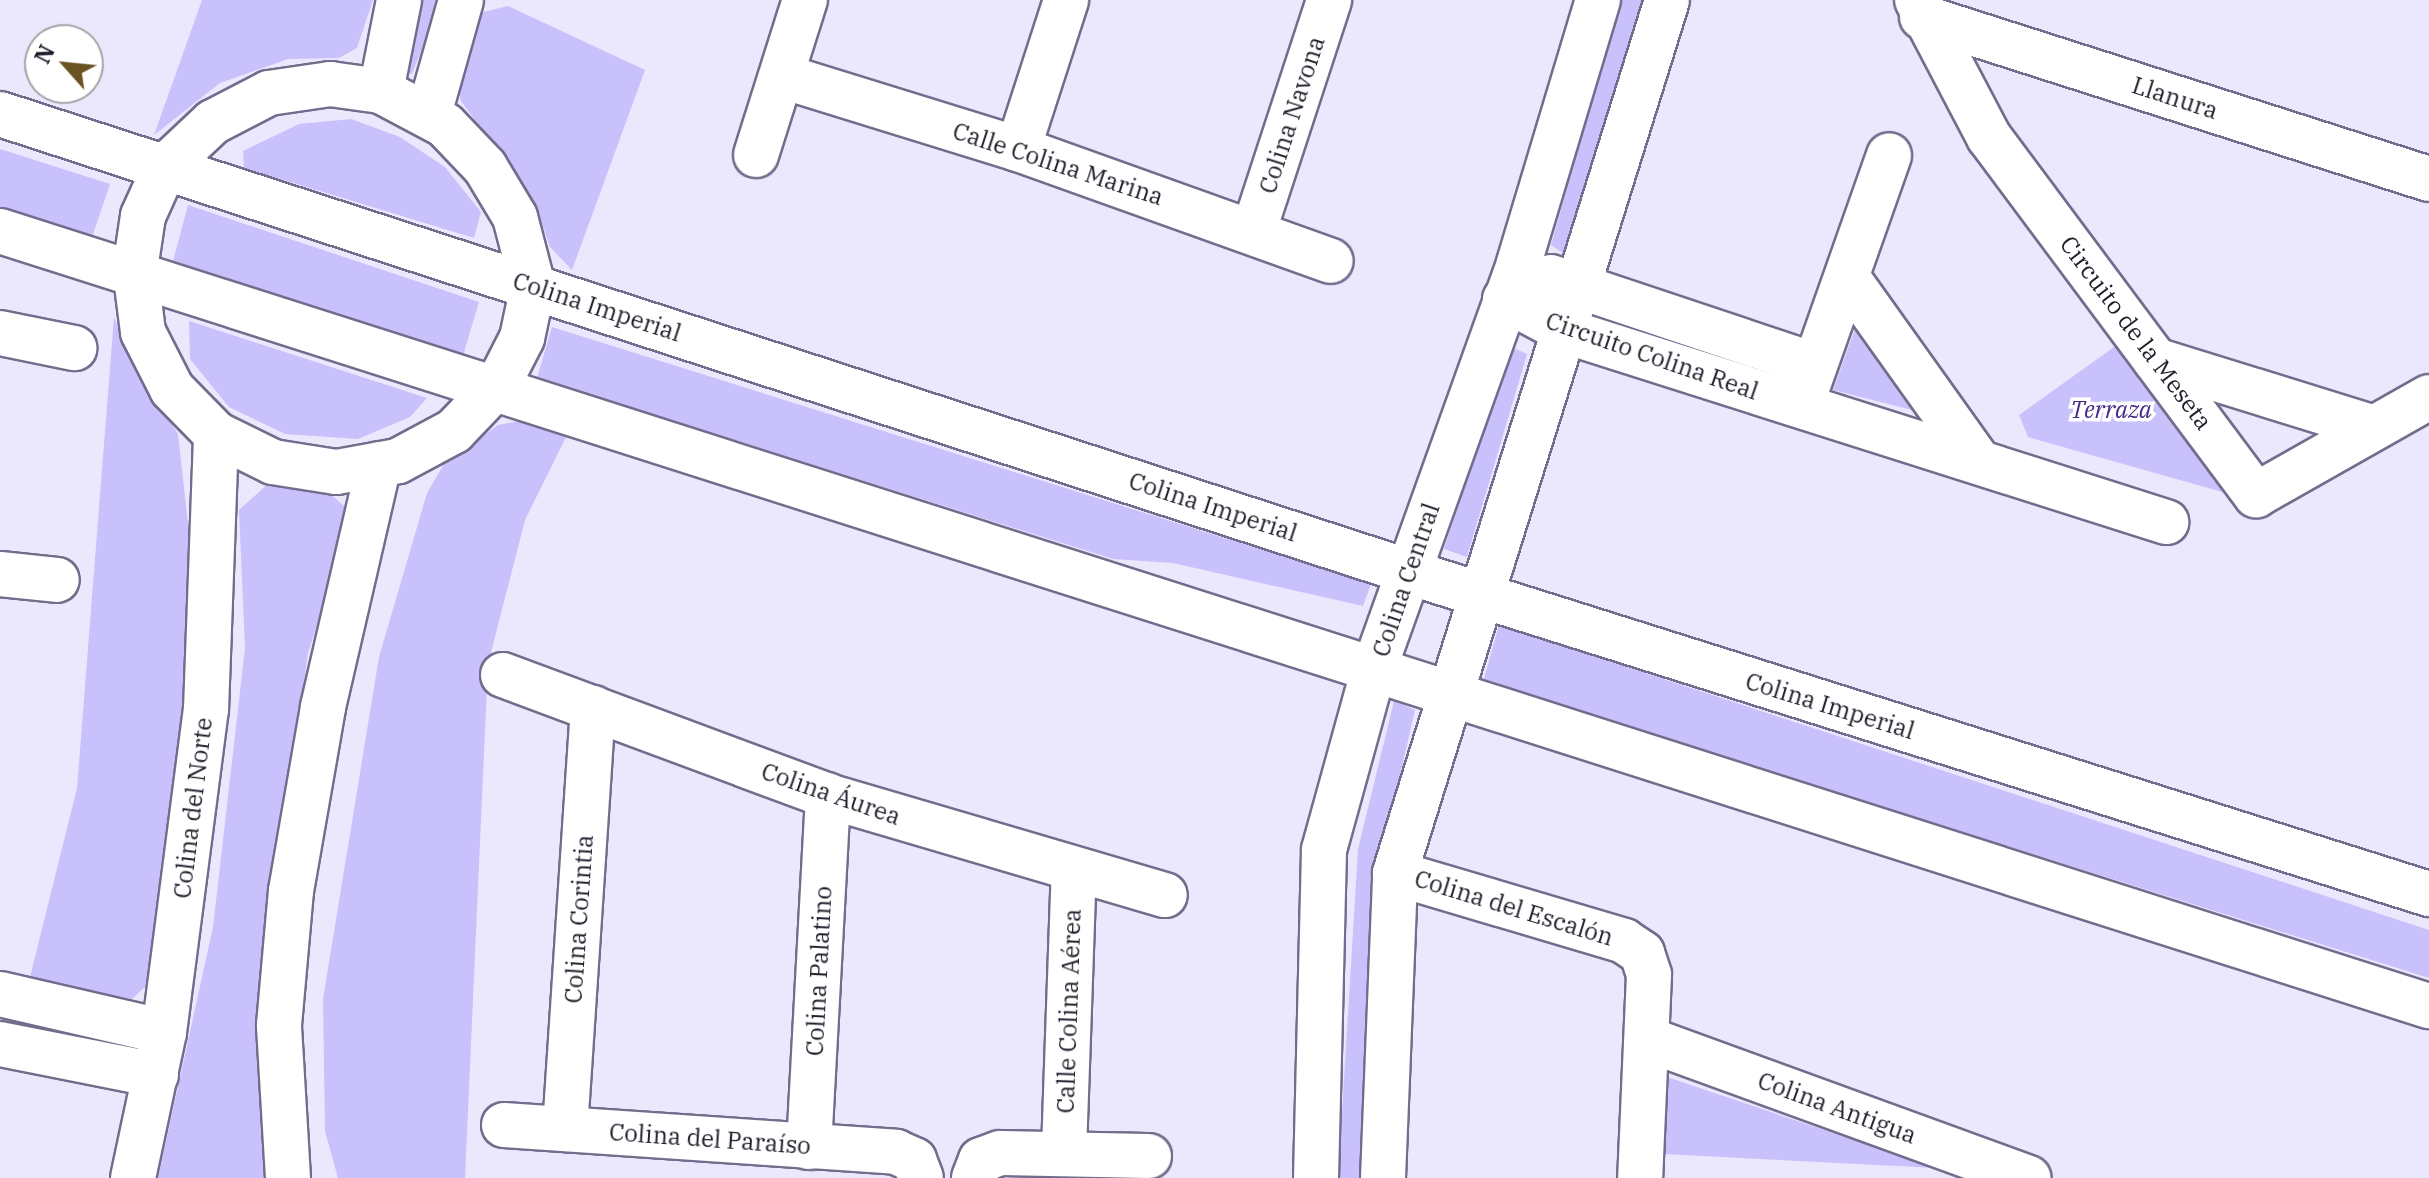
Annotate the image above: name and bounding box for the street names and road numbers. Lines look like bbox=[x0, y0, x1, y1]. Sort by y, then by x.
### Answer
street label: Colina Navona bbox=[1253, 33, 1331, 197]
street label: Llanura bbox=[2128, 71, 2222, 125]
street label: Calle Colina Marina bbox=[949, 116, 1167, 212]
street label: Circuito de la Meseta bbox=[2054, 231, 2218, 435]
street label: Colina Imperial bbox=[509, 266, 685, 348]
street label: Circuito Colina Real bbox=[1542, 306, 1762, 406]
street label: Colina Imperial bbox=[1125, 466, 1301, 548]
street label: Colina Central bbox=[1366, 499, 1446, 661]
street label: Colina Imperial bbox=[1742, 667, 1918, 745]
street label: Colina del Norte bbox=[168, 716, 218, 900]
street label: Colina Áurea bbox=[758, 757, 904, 831]
street label: Colina Corintia bbox=[559, 834, 599, 1004]
street label: Colina del Escalón bbox=[1411, 864, 1617, 952]
street label: Colina Palatino bbox=[800, 885, 838, 1057]
street label: Calle Colina Aérea bbox=[1051, 908, 1087, 1114]
street label: Colina Antigua bbox=[1754, 1066, 1920, 1150]
street label: Colina del Paraíso bbox=[608, 1118, 812, 1160]

